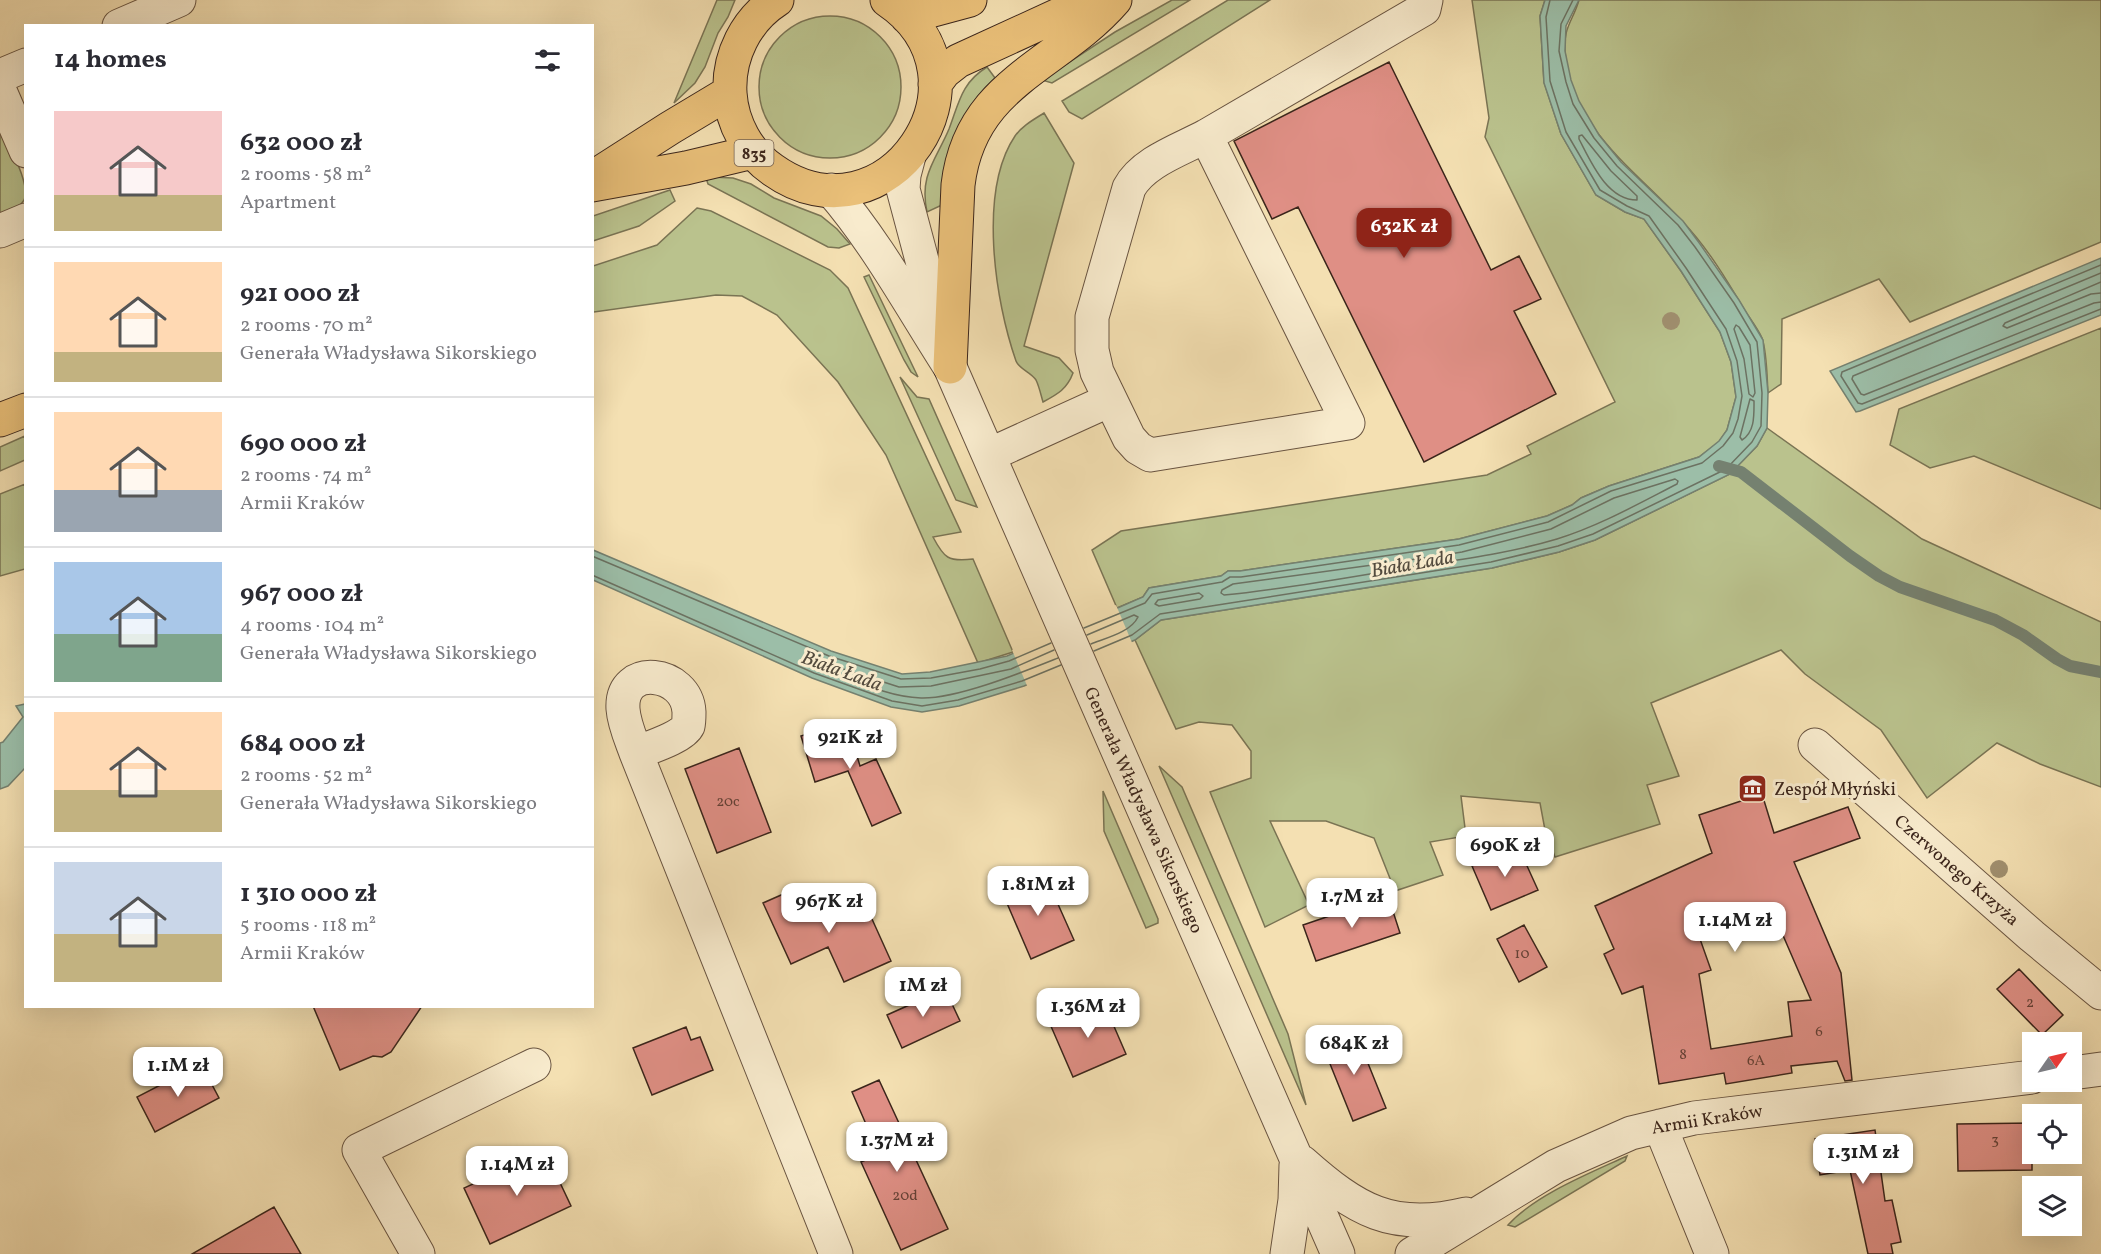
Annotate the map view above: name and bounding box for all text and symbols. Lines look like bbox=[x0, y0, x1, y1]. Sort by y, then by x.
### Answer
text: 14 homes bbox=[54, 42, 167, 78]
icon: filters bbox=[531, 44, 564, 77]
text: 632 000 zł bbox=[240, 125, 362, 161]
icon: home bbox=[102, 135, 174, 207]
road number: 835 bbox=[734, 140, 774, 166]
text: 2 rooms · 58 m² bbox=[240, 161, 371, 189]
text: Apartment bbox=[240, 189, 336, 217]
pin: 632K zł bbox=[1349, 208, 1459, 259]
text: 632K zł bbox=[1371, 213, 1437, 241]
text: 921 000 zł bbox=[240, 276, 359, 312]
icon: home bbox=[102, 286, 174, 358]
text: 2 rooms · 70 m² bbox=[240, 312, 373, 340]
text: Generała Władysława Sikorskiego bbox=[240, 340, 537, 368]
text: 690 000 zł bbox=[240, 426, 366, 462]
icon: home bbox=[102, 436, 174, 508]
text: 2 rooms · 74 m² bbox=[240, 462, 371, 490]
text: Armii Kraków bbox=[240, 490, 365, 518]
water label: Biała Łada bbox=[1369, 544, 1456, 586]
text: 967 000 zł bbox=[240, 576, 363, 612]
icon: home bbox=[102, 586, 174, 658]
text: 4 rooms · 104 m² bbox=[240, 612, 384, 640]
text: Generała Władysława Sikorskiego bbox=[240, 640, 537, 668]
water label: Biała Łada bbox=[797, 644, 886, 699]
street label: Generała Władysława Sikorskiego bbox=[1077, 683, 1208, 938]
pin: 921K zł bbox=[795, 719, 905, 770]
text: 921K zł bbox=[818, 724, 882, 752]
text: 684 000 zł bbox=[240, 726, 365, 762]
icon: home bbox=[102, 736, 174, 808]
text: 2 rooms · 52 m² bbox=[240, 762, 372, 790]
museum icon: Zespół Młyński bbox=[1737, 773, 1769, 805]
place label: Zespół Młyński bbox=[1774, 778, 1896, 803]
text: Generała Władysława Sikorskiego bbox=[240, 790, 537, 818]
house number: 20c bbox=[716, 792, 740, 813]
street label: Czerwonego Krzyża bbox=[1888, 810, 2024, 933]
pin: 690K zł bbox=[1450, 827, 1560, 878]
text: 690K zł bbox=[1470, 832, 1540, 860]
pin: 1.81M zł bbox=[976, 866, 1100, 917]
text: 1.81M zł bbox=[1002, 871, 1074, 899]
text: 1 310 000 zł bbox=[240, 876, 376, 912]
pin: 1.7M zł bbox=[1297, 878, 1407, 929]
pin: 967K zł bbox=[774, 883, 884, 934]
text: 1.7M zł bbox=[1321, 883, 1384, 911]
icon: home bbox=[102, 886, 174, 958]
text: 967K zł bbox=[795, 888, 863, 916]
pin: 1.14M zł bbox=[1673, 902, 1797, 953]
text: 1.14M zł bbox=[1698, 907, 1772, 935]
text: 5 rooms · 118 m² bbox=[240, 912, 376, 940]
text: Armii Kraków bbox=[240, 940, 365, 968]
house number: 10 bbox=[1515, 944, 1529, 965]
pin: 1M zł bbox=[881, 967, 965, 1018]
text: 1M zł bbox=[899, 972, 947, 1000]
pin: 1.36M zł bbox=[1026, 988, 1150, 1039]
text: 1.36M zł bbox=[1051, 993, 1125, 1021]
house number: 2 bbox=[2026, 993, 2034, 1014]
house number: 6 bbox=[1815, 1022, 1823, 1043]
pin: 684K zł bbox=[1299, 1025, 1409, 1076]
text: 684K zł bbox=[1320, 1030, 1389, 1058]
north arrow bbox=[2022, 1032, 2082, 1092]
map controls bbox=[2022, 1032, 2082, 1236]
house number: 8 bbox=[1679, 1045, 1687, 1066]
pin: 1.1M zł bbox=[123, 1047, 233, 1098]
house number: 6A bbox=[1747, 1051, 1766, 1072]
text: 1.1M zł bbox=[147, 1052, 209, 1080]
street label: Armii Kraków bbox=[1650, 1099, 1765, 1142]
button: locate bbox=[2022, 1104, 2082, 1164]
pin: 1.37M zł bbox=[835, 1122, 959, 1173]
text: 1.37M zł bbox=[860, 1127, 934, 1155]
house number: 3 bbox=[1991, 1130, 1999, 1151]
pin: 1.31M zł bbox=[1801, 1134, 1925, 1185]
text: 1.31M zł bbox=[1827, 1139, 1899, 1167]
pin: 1.14M zł bbox=[455, 1146, 579, 1197]
text: 1.14M zł bbox=[480, 1151, 554, 1179]
button: layers bbox=[2022, 1176, 2082, 1236]
house number: 20d bbox=[892, 1186, 918, 1207]

